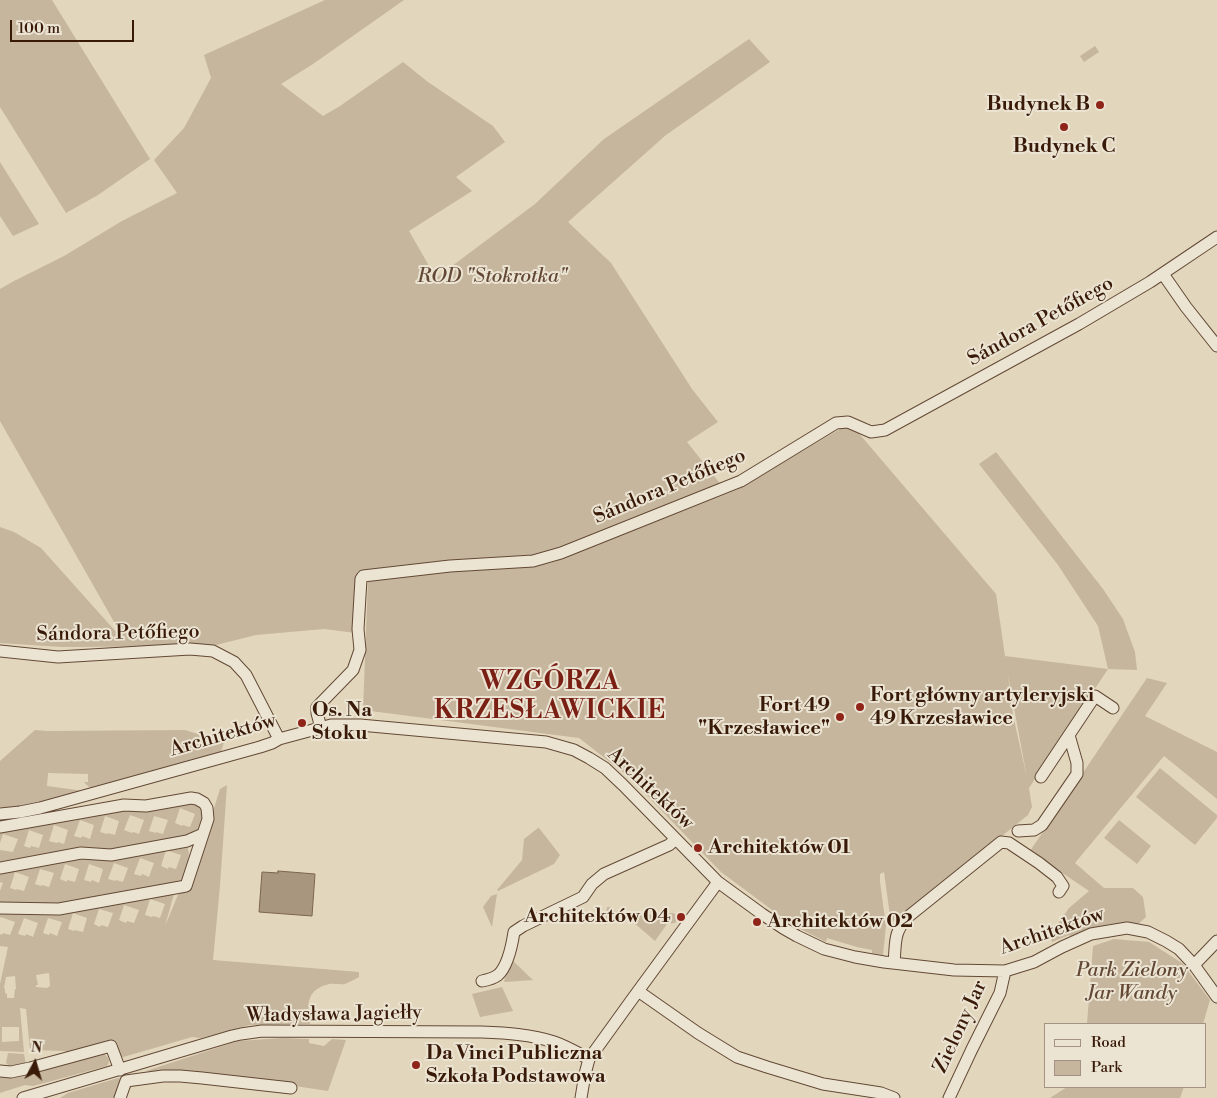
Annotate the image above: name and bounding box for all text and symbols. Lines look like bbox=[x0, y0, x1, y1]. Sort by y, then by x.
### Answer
scale bar bbox=[12, 10, 136, 42]
text: 100 m bbox=[18, 19, 60, 38]
place label: Budynek B bbox=[986, 93, 1090, 117]
marker: Budynek B bbox=[1094, 99, 1106, 111]
marker: Budynek C bbox=[1058, 121, 1070, 133]
place label: Budynek C bbox=[1013, 135, 1115, 159]
park label: ROD "Stokrotka" bbox=[417, 265, 567, 289]
street label: Sándora Petőfiego bbox=[964, 272, 1118, 372]
street label: Sándora Petőfiego bbox=[590, 444, 750, 530]
street label: Sándora Petőfiego bbox=[36, 621, 200, 647]
district label: WZGÓRZA KRZESŁAWICKIE bbox=[432, 668, 668, 727]
place label: Fort główny artyleryjski 49 Krzesławice bbox=[870, 684, 1094, 731]
place label: Fort 49 "Krzesławice" bbox=[698, 694, 830, 741]
place label: Os. Na Stoku bbox=[312, 699, 372, 746]
marker: Fort główny artyleryjski 49 Krzesławice bbox=[854, 701, 866, 713]
street label: Architektów bbox=[167, 709, 279, 763]
marker: Fort 49 "Krzesławice" bbox=[834, 711, 846, 723]
marker: Os. Na Stoku bbox=[296, 717, 308, 729]
street label: Architektów bbox=[602, 743, 698, 835]
place label: Architektów 01 bbox=[708, 836, 851, 860]
marker: Architektów 01 bbox=[692, 842, 704, 854]
street label: Architektów bbox=[996, 903, 1108, 961]
place label: Architektów 04 bbox=[524, 905, 671, 929]
place label: Architektów 02 bbox=[767, 910, 913, 934]
marker: Architektów 04 bbox=[675, 911, 687, 923]
marker: Architektów 02 bbox=[751, 916, 763, 928]
park label: Park Zielony Jar Wandy bbox=[1076, 959, 1188, 1006]
street label: Zielony Jar bbox=[929, 977, 993, 1077]
street label: Władysława Jagiełły bbox=[246, 1001, 422, 1029]
legend bbox=[1044, 1023, 1207, 1088]
text: Road bbox=[1091, 1033, 1126, 1052]
north arrow bbox=[10, 1038, 60, 1088]
text: N bbox=[30, 1039, 43, 1058]
place label: Da Vinci Publiczna Szkoła Podstawowa bbox=[426, 1042, 606, 1089]
text: Park bbox=[1091, 1058, 1122, 1077]
marker: Da Vinci Publiczna Szkoła Podstawowa bbox=[410, 1059, 422, 1071]

